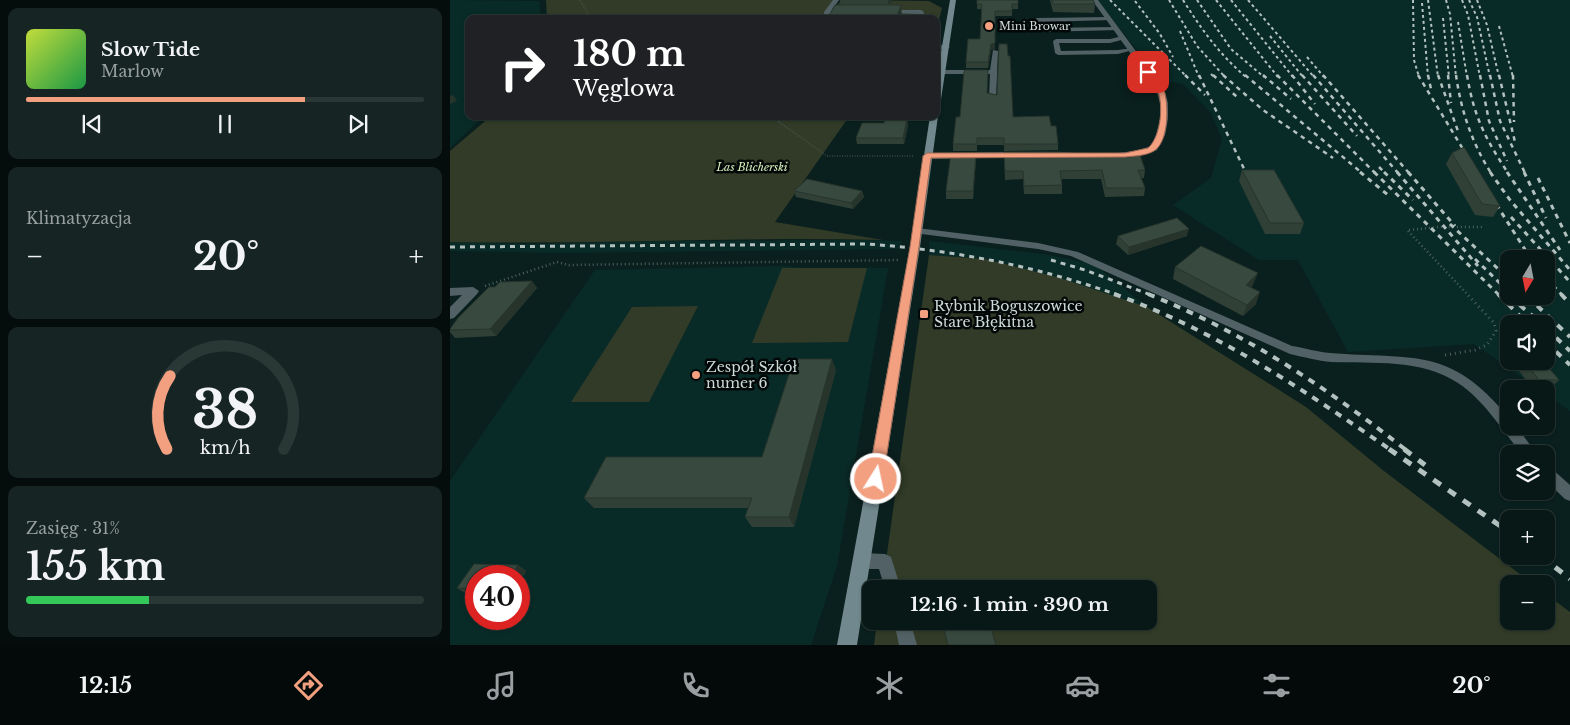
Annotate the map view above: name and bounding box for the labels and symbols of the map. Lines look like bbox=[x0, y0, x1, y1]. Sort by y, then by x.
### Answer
place label: Mini Browar bbox=[999, 19, 1071, 33]
marker: Mini Browar bbox=[983, 20, 995, 32]
pin bbox=[1127, 51, 1169, 93]
park label: Las Blicherski bbox=[715, 160, 788, 174]
north arrow bbox=[1500, 250, 1555, 305]
place label: Rybnik Boguszowice Stare Błękitna bbox=[934, 297, 1082, 331]
marker: Rybnik Boguszowice Stare Błękitna bbox=[918, 308, 930, 320]
place label: Zespół Szkół numer 6 bbox=[706, 358, 797, 392]
marker: Zespół Szkół numer 6 bbox=[690, 369, 702, 381]
position arrow bbox=[849, 452, 901, 504]
speed limit sign: 40 bbox=[465, 565, 530, 630]

